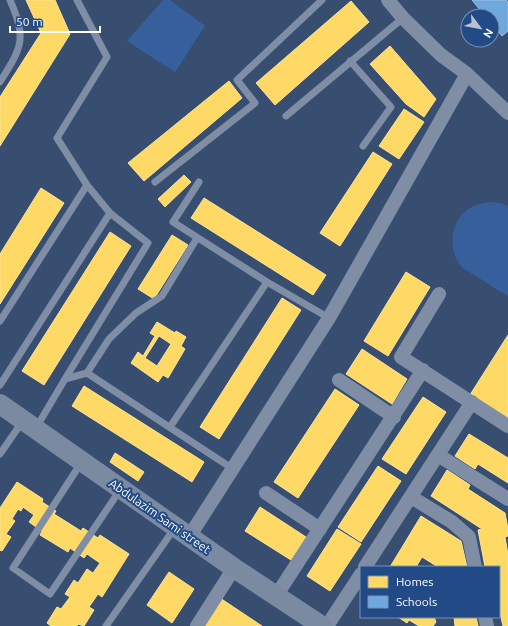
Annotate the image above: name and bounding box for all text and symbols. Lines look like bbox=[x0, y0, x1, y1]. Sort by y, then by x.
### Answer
scale bar bbox=[10, 8, 100, 34]
north arrow bbox=[460, 8, 500, 48]
text: 50 m bbox=[16, 15, 43, 28]
text: N bbox=[481, 27, 496, 40]
street label: Abdulazim Sami street bbox=[107, 476, 213, 556]
legend bbox=[360, 566, 500, 618]
text: Homes bbox=[396, 575, 434, 588]
text: Schools bbox=[396, 595, 437, 608]

